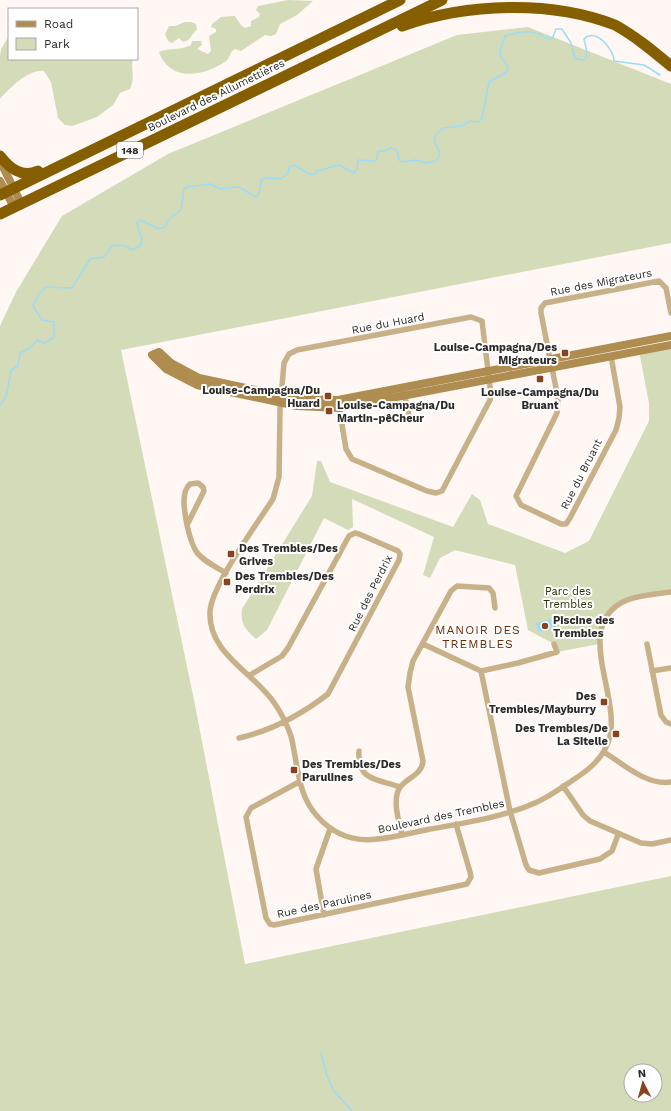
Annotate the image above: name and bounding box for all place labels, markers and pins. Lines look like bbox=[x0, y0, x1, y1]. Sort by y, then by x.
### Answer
place label: Louise-Campagna/Des Migrateurs bbox=[434, 341, 557, 367]
marker: Louise-Campagna/Des Migrateurs bbox=[560, 348, 570, 358]
marker: Louise-Campagna/Du Bruant bbox=[535, 374, 545, 384]
place label: Louise-Campagna/Du Huard bbox=[202, 384, 320, 410]
place label: Louise-Campagna/Du Bruant bbox=[481, 386, 599, 412]
marker: Louise-Campagna/Du Huard bbox=[323, 391, 333, 401]
place label: Louise-Campagna/Du Martin-pêCheur bbox=[337, 399, 455, 425]
marker: Louise-Campagna/Du Martin-pêCheur bbox=[324, 406, 334, 416]
place label: Des Trembles/Des Grives bbox=[239, 542, 338, 568]
marker: Des Trembles/Des Grives bbox=[226, 549, 236, 559]
place label: Des Trembles/Des Perdrix bbox=[235, 570, 334, 596]
marker: Des Trembles/Des Perdrix bbox=[222, 577, 232, 587]
place label: Piscine des Trembles bbox=[553, 614, 614, 640]
marker: Piscine des Trembles bbox=[540, 621, 550, 631]
place label: Des Trembles/Mayburry bbox=[489, 690, 597, 716]
marker: Des Trembles/Mayburry bbox=[599, 697, 609, 707]
place label: Des Trembles/De La Sitelle bbox=[515, 722, 608, 748]
marker: Des Trembles/De La Sitelle bbox=[611, 729, 621, 739]
place label: Des Trembles/Des Parulines bbox=[302, 758, 401, 784]
marker: Des Trembles/Des Parulines bbox=[289, 765, 299, 775]

